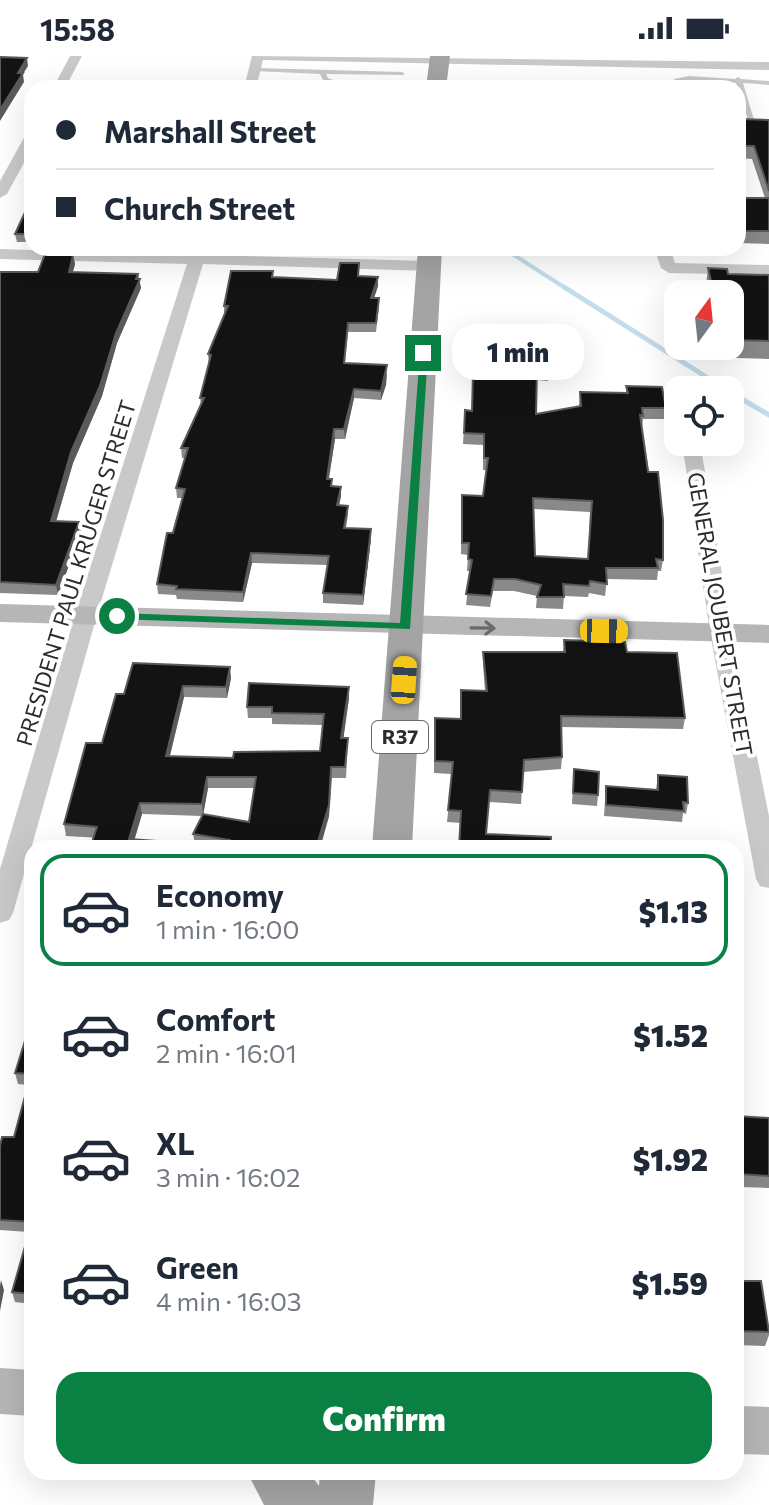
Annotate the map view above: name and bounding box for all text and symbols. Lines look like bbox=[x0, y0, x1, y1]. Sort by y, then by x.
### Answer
text: 15:58 bbox=[40, 10, 115, 47]
text: Marshall Street bbox=[104, 112, 316, 149]
text: Church Street bbox=[104, 189, 295, 226]
north arrow bbox=[664, 280, 744, 360]
map controls bbox=[664, 280, 744, 456]
callout: 1 min bbox=[451, 325, 583, 381]
route end bbox=[405, 335, 441, 371]
text: 1 min bbox=[487, 336, 549, 367]
button: locate bbox=[664, 376, 744, 456]
street label: PRESIDENT PAUL KRUGER STREET bbox=[10, 397, 141, 749]
street label: GENERAL JOUBERT STREET bbox=[682, 470, 759, 758]
route start bbox=[99, 598, 135, 634]
car bbox=[580, 619, 628, 643]
one-way arrow bbox=[469, 621, 496, 636]
car bbox=[390, 655, 418, 705]
road number: R37 bbox=[372, 721, 428, 753]
icon: car bbox=[60, 874, 132, 946]
text: Economy bbox=[156, 876, 284, 913]
text: $1.13 bbox=[639, 892, 708, 929]
text: 1 min · 16:00 bbox=[156, 913, 299, 944]
icon: car bbox=[60, 998, 132, 1070]
text: Comfort bbox=[156, 1000, 275, 1037]
text: $1.52 bbox=[633, 1016, 708, 1053]
text: 2 min · 16:01 bbox=[156, 1037, 297, 1068]
icon: car bbox=[60, 1122, 132, 1194]
text: XL bbox=[156, 1124, 195, 1161]
text: $1.92 bbox=[633, 1140, 708, 1177]
text: 3 min · 16:02 bbox=[156, 1161, 301, 1192]
icon: car bbox=[60, 1246, 132, 1318]
text: Green bbox=[156, 1248, 239, 1285]
text: $1.59 bbox=[632, 1264, 708, 1301]
text: 4 min · 16:03 bbox=[156, 1285, 302, 1316]
button: Confirm bbox=[56, 1372, 712, 1464]

